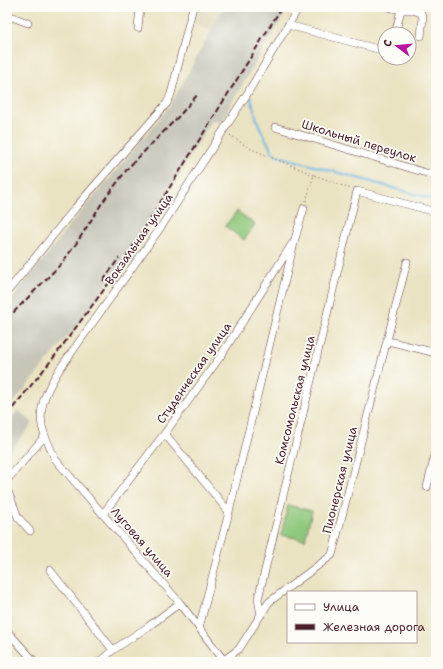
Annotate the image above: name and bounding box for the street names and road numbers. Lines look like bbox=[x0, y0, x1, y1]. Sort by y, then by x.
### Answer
street label: Школьный переулок bbox=[300, 116, 419, 166]
street label: Вокзальная улица bbox=[101, 190, 177, 288]
street label: Студенческая улица bbox=[153, 319, 235, 427]
street label: Комсомольская улица bbox=[271, 333, 319, 466]
street label: Пионерская улица bbox=[319, 424, 361, 535]
street label: Луговая улица bbox=[107, 504, 177, 581]

